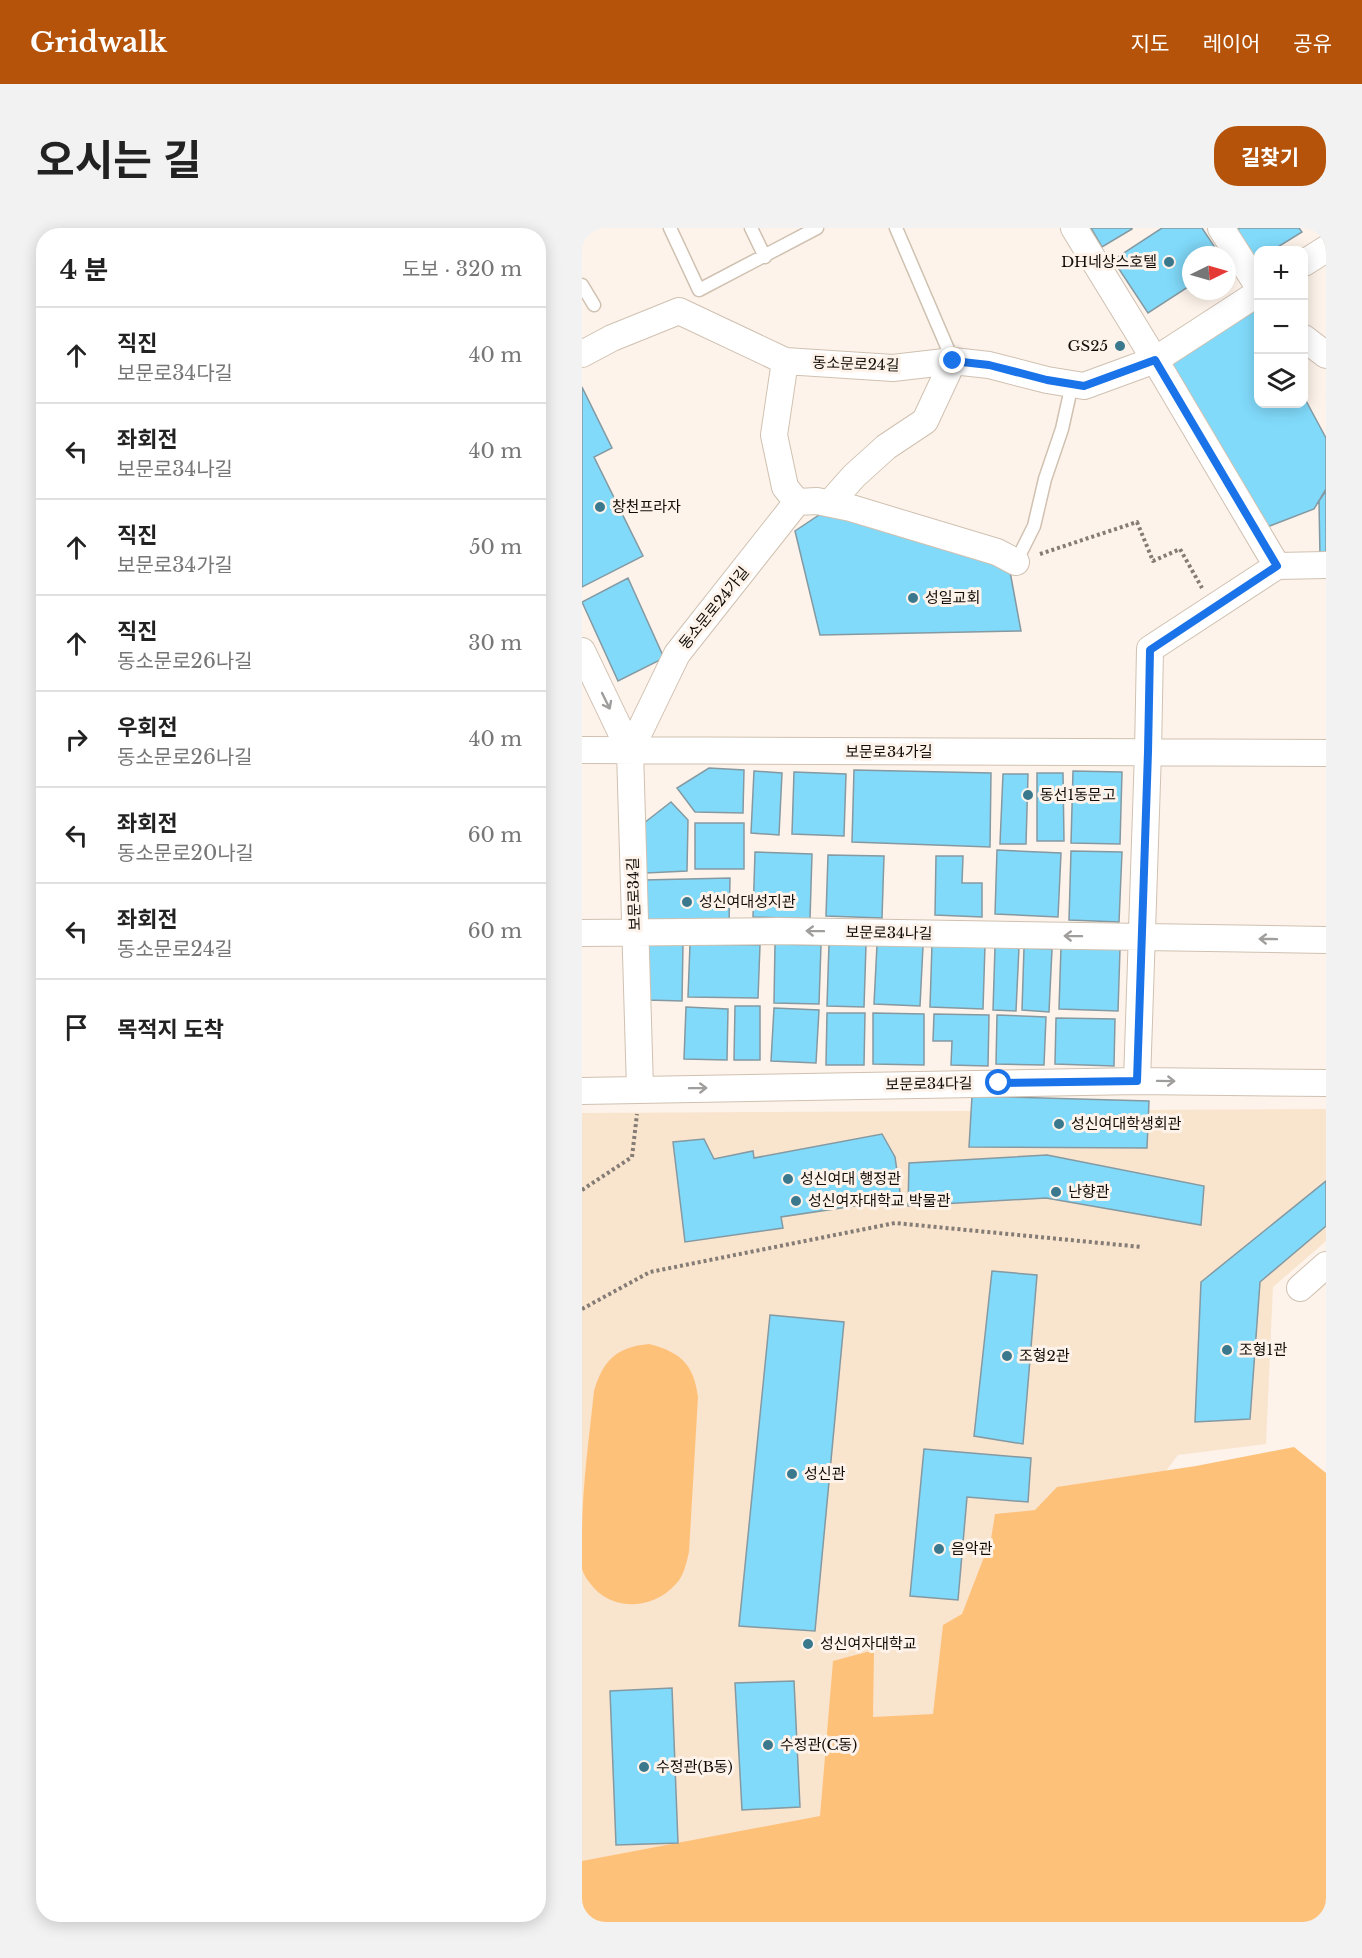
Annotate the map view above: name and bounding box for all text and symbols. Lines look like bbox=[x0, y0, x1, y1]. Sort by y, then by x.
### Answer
text: Gridwalk bbox=[30, 25, 167, 60]
text: 지도 bbox=[1131, 31, 1169, 57]
text: 레이어 bbox=[1202, 31, 1260, 57]
text: 공유 bbox=[1293, 31, 1332, 57]
button: 길찾기 bbox=[1214, 126, 1326, 186]
text: 오시는 길 bbox=[36, 134, 202, 186]
north arrow bbox=[1182, 246, 1236, 300]
map controls bbox=[1254, 246, 1308, 408]
button: + bbox=[1254, 246, 1308, 300]
place label: DH네상스호텔 bbox=[1061, 252, 1157, 271]
text: 4 분 bbox=[60, 254, 108, 286]
marker: DH네상스호텔 bbox=[1162, 255, 1176, 269]
text: 도보 · 320 m bbox=[402, 257, 522, 281]
button: − bbox=[1254, 300, 1308, 354]
text: 직진 bbox=[117, 330, 157, 357]
place label: GS25 bbox=[1068, 336, 1108, 355]
icon: ahead bbox=[60, 339, 93, 372]
marker: GS25 bbox=[1113, 339, 1127, 353]
text: 40 m bbox=[469, 343, 522, 367]
route end bbox=[939, 347, 965, 373]
street label: 동소문로24길 bbox=[812, 352, 900, 375]
button: layers bbox=[1254, 354, 1308, 408]
text: 보문로34다길 bbox=[117, 361, 233, 385]
text: 좌회전 bbox=[117, 426, 178, 453]
icon: left bbox=[60, 435, 93, 468]
text: 40 m bbox=[469, 439, 522, 463]
text: 보문로34나길 bbox=[117, 457, 233, 481]
place label: 창천프라자 bbox=[612, 497, 681, 516]
marker: 창천프라자 bbox=[593, 500, 607, 514]
text: 직진 bbox=[117, 522, 157, 549]
icon: ahead bbox=[60, 531, 93, 564]
text: 50 m bbox=[469, 535, 522, 559]
text: 보문로34가길 bbox=[117, 553, 233, 577]
street label: 동소문로24가길 bbox=[675, 563, 753, 653]
place label: 성일교회 bbox=[925, 588, 980, 607]
marker: 성일교회 bbox=[906, 591, 920, 605]
text: 직진 bbox=[117, 618, 157, 645]
icon: ahead bbox=[60, 627, 93, 660]
text: 30 m bbox=[468, 631, 522, 655]
text: 동소문로26나길 bbox=[117, 649, 253, 673]
one-way arrow bbox=[601, 692, 613, 710]
text: 우회전 bbox=[117, 714, 178, 741]
icon: right bbox=[60, 723, 93, 756]
text: 40 m bbox=[469, 727, 522, 751]
street label: 보문로34가길 bbox=[845, 742, 933, 761]
text: 동소문로26나길 bbox=[117, 745, 253, 769]
place label: 동선1동문고 bbox=[1040, 785, 1116, 804]
marker: 동선1동문고 bbox=[1021, 788, 1035, 802]
text: 좌회전 bbox=[117, 810, 178, 837]
icon: left bbox=[60, 819, 93, 852]
text: 60 m bbox=[468, 823, 522, 847]
text: 동소문로20나길 bbox=[117, 841, 254, 865]
street label: 보문로34길 bbox=[623, 857, 644, 931]
place label: 성신여대성지관 bbox=[699, 892, 796, 911]
marker: 성신여대성지관 bbox=[680, 895, 694, 909]
text: 좌회전 bbox=[117, 906, 178, 933]
icon: left bbox=[60, 915, 93, 948]
text: 60 m bbox=[468, 919, 522, 943]
street label: 보문로34나길 bbox=[845, 922, 933, 943]
one-way arrow bbox=[805, 925, 825, 937]
one-way arrow bbox=[1063, 930, 1083, 942]
one-way arrow bbox=[1258, 933, 1278, 945]
text: 동소문로24길 bbox=[117, 937, 233, 961]
icon: arrive bbox=[60, 1011, 93, 1044]
text: 목적지 도착 bbox=[117, 1016, 224, 1043]
route start bbox=[985, 1069, 1011, 1095]
street label: 보문로34다길 bbox=[885, 1073, 973, 1094]
one-way arrow bbox=[1156, 1076, 1176, 1087]
one-way arrow bbox=[688, 1083, 708, 1094]
place label: 성신여대학생회관 bbox=[1071, 1114, 1182, 1133]
marker: 성신여대학생회관 bbox=[1052, 1117, 1066, 1131]
place label: 성신여대 행정관 bbox=[800, 1169, 901, 1188]
marker: 성신여대 행정관 bbox=[781, 1172, 795, 1186]
place label: 난향관 bbox=[1068, 1182, 1110, 1201]
marker: 난향관 bbox=[1049, 1185, 1063, 1199]
place label: 성신여자대학교 박물관 bbox=[808, 1191, 951, 1210]
marker: 성신여자대학교 박물관 bbox=[789, 1194, 803, 1208]
place label: 조형1관 bbox=[1239, 1340, 1287, 1359]
marker: 조형1관 bbox=[1220, 1343, 1234, 1357]
place label: 조형2관 bbox=[1019, 1346, 1070, 1365]
marker: 조형2관 bbox=[1000, 1349, 1014, 1363]
place label: 성신관 bbox=[804, 1464, 846, 1483]
marker: 성신관 bbox=[785, 1467, 799, 1481]
place label: 음악관 bbox=[951, 1539, 993, 1558]
marker: 음악관 bbox=[932, 1542, 946, 1556]
place label: 성신여자대학교 bbox=[820, 1634, 917, 1653]
marker: 성신여자대학교 bbox=[801, 1637, 815, 1651]
place label: 수정관(C동) bbox=[780, 1735, 857, 1754]
marker: 수정관(C동) bbox=[761, 1738, 775, 1752]
place label: 수정관(B동) bbox=[656, 1757, 733, 1776]
marker: 수정관(B동) bbox=[637, 1760, 651, 1774]

